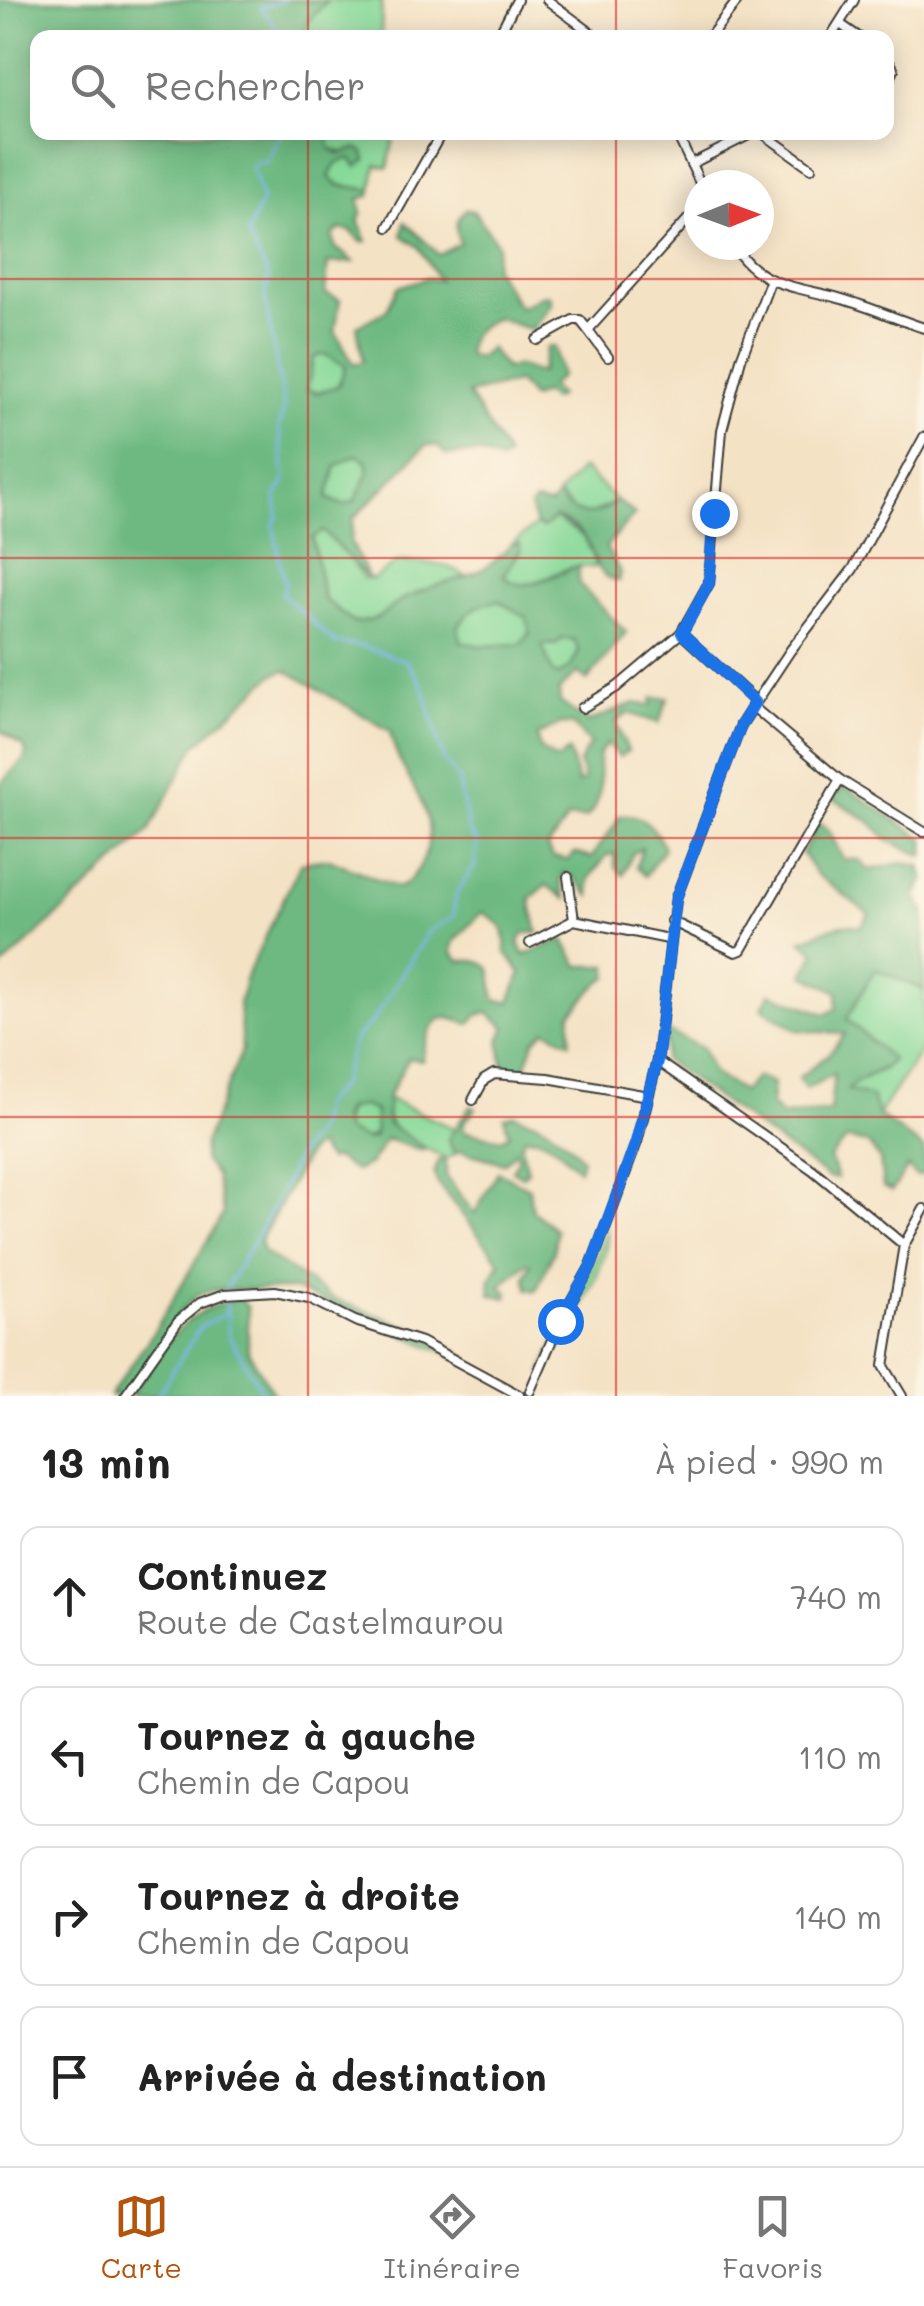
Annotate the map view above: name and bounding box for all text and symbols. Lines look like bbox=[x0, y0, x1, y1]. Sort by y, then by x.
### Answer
search box bbox=[30, 30, 894, 140]
icon: search bbox=[65, 58, 120, 113]
text: Rechercher bbox=[145, 60, 366, 110]
north arrow bbox=[684, 170, 774, 260]
route end bbox=[692, 491, 738, 537]
route start bbox=[538, 1299, 584, 1345]
text: 13 min bbox=[40, 1434, 171, 1489]
text: À pied · 990 m bbox=[654, 1440, 884, 1482]
text: Continuez bbox=[137, 1550, 328, 1600]
icon: ahead bbox=[42, 1569, 97, 1624]
text: 740 m bbox=[790, 1575, 882, 1617]
text: Route de Castelmaurou bbox=[137, 1600, 504, 1642]
text: Tournez à gauche bbox=[137, 1710, 476, 1760]
icon: left bbox=[42, 1729, 97, 1784]
text: 110 m bbox=[798, 1735, 882, 1777]
text: Chemin de Capou bbox=[137, 1760, 410, 1802]
text: Tournez à droite bbox=[137, 1870, 460, 1920]
icon: right bbox=[42, 1889, 97, 1944]
text: 140 m bbox=[793, 1895, 882, 1937]
text: Chemin de Capou bbox=[137, 1920, 410, 1962]
icon: arrive bbox=[42, 2049, 97, 2104]
text: Arrivée à destination bbox=[137, 2051, 547, 2101]
tab: Carte bbox=[101, 2189, 182, 2285]
tab: Itinéraire bbox=[383, 2189, 521, 2285]
tab: Favoris bbox=[722, 2189, 823, 2285]

